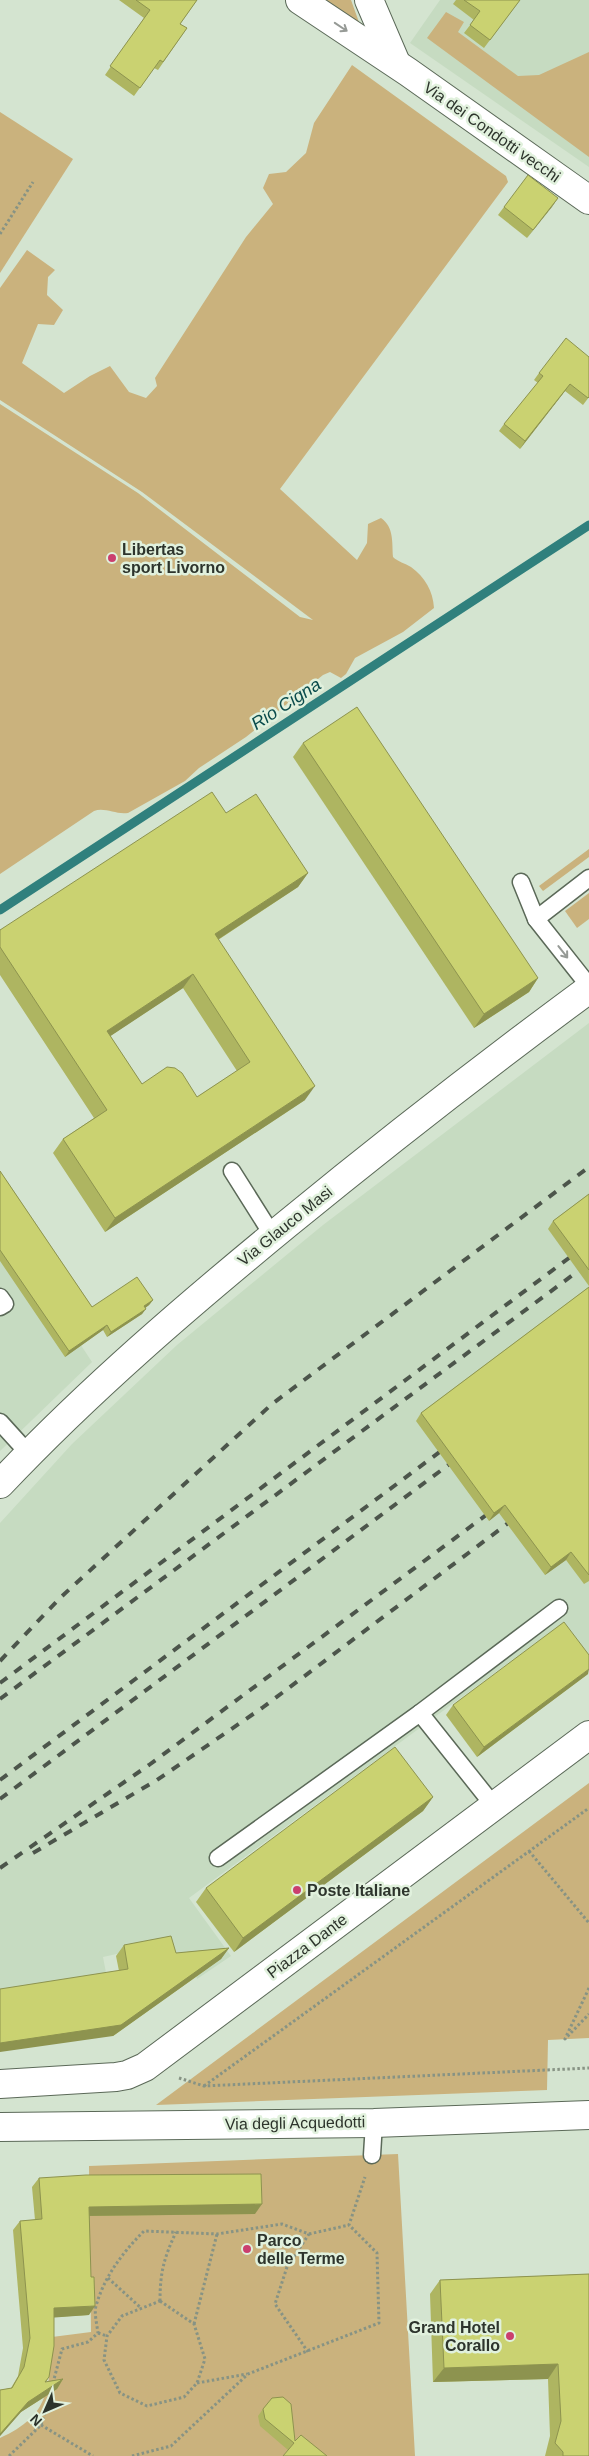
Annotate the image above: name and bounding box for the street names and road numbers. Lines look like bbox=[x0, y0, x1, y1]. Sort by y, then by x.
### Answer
street label: Via dei Condotti vecchi bbox=[421, 78, 563, 186]
street label: Via Glauco Masi bbox=[234, 1183, 336, 1269]
street label: Piazza Dante bbox=[264, 1911, 350, 1981]
street label: Via degli Acquedotti bbox=[225, 2113, 365, 2133]

